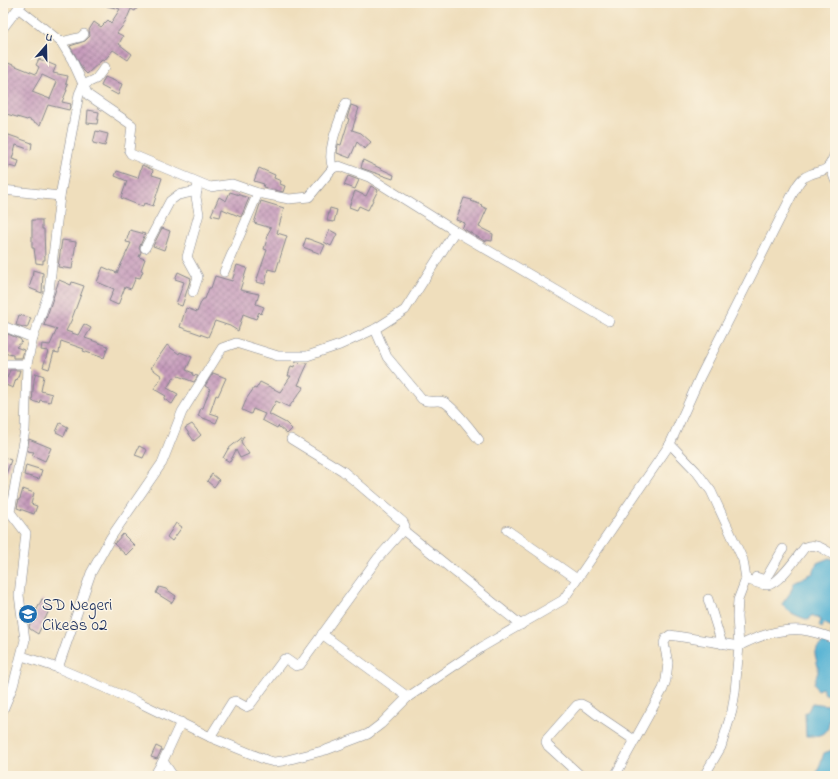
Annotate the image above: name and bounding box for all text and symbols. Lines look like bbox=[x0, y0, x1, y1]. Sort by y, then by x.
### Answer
north arrow bbox=[26, 26, 66, 66]
text: U bbox=[43, 29, 55, 46]
place label: SD Negeri Cikeas 02 bbox=[42, 593, 112, 638]
school or university icon: SD Negeri Cikeas 02 bbox=[17, 603, 39, 625]

